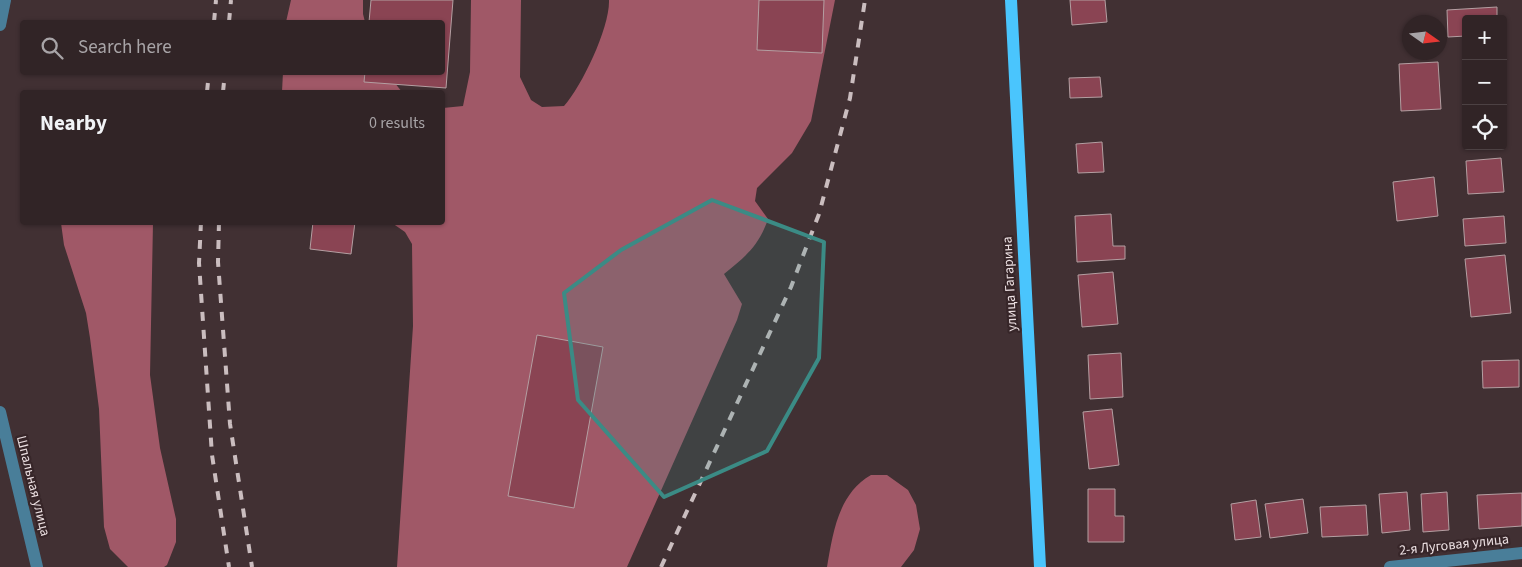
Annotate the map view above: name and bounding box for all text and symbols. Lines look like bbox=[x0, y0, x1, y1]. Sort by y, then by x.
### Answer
north arrow bbox=[1402, 15, 1447, 60]
map controls bbox=[1462, 15, 1507, 150]
button: + bbox=[1462, 15, 1507, 60]
search box bbox=[20, 20, 445, 75]
icon: search bbox=[38, 34, 66, 62]
text: Search here bbox=[78, 34, 172, 61]
button: − bbox=[1462, 60, 1507, 105]
button: locate bbox=[1462, 105, 1507, 150]
text: Nearby bbox=[40, 108, 107, 138]
text: 0 results bbox=[369, 112, 425, 134]
street label: улица Гагарина bbox=[998, 236, 1022, 332]
street label: Шпальная улица bbox=[11, 434, 55, 538]
street label: 2-я Луговая улица bbox=[1398, 529, 1510, 561]

